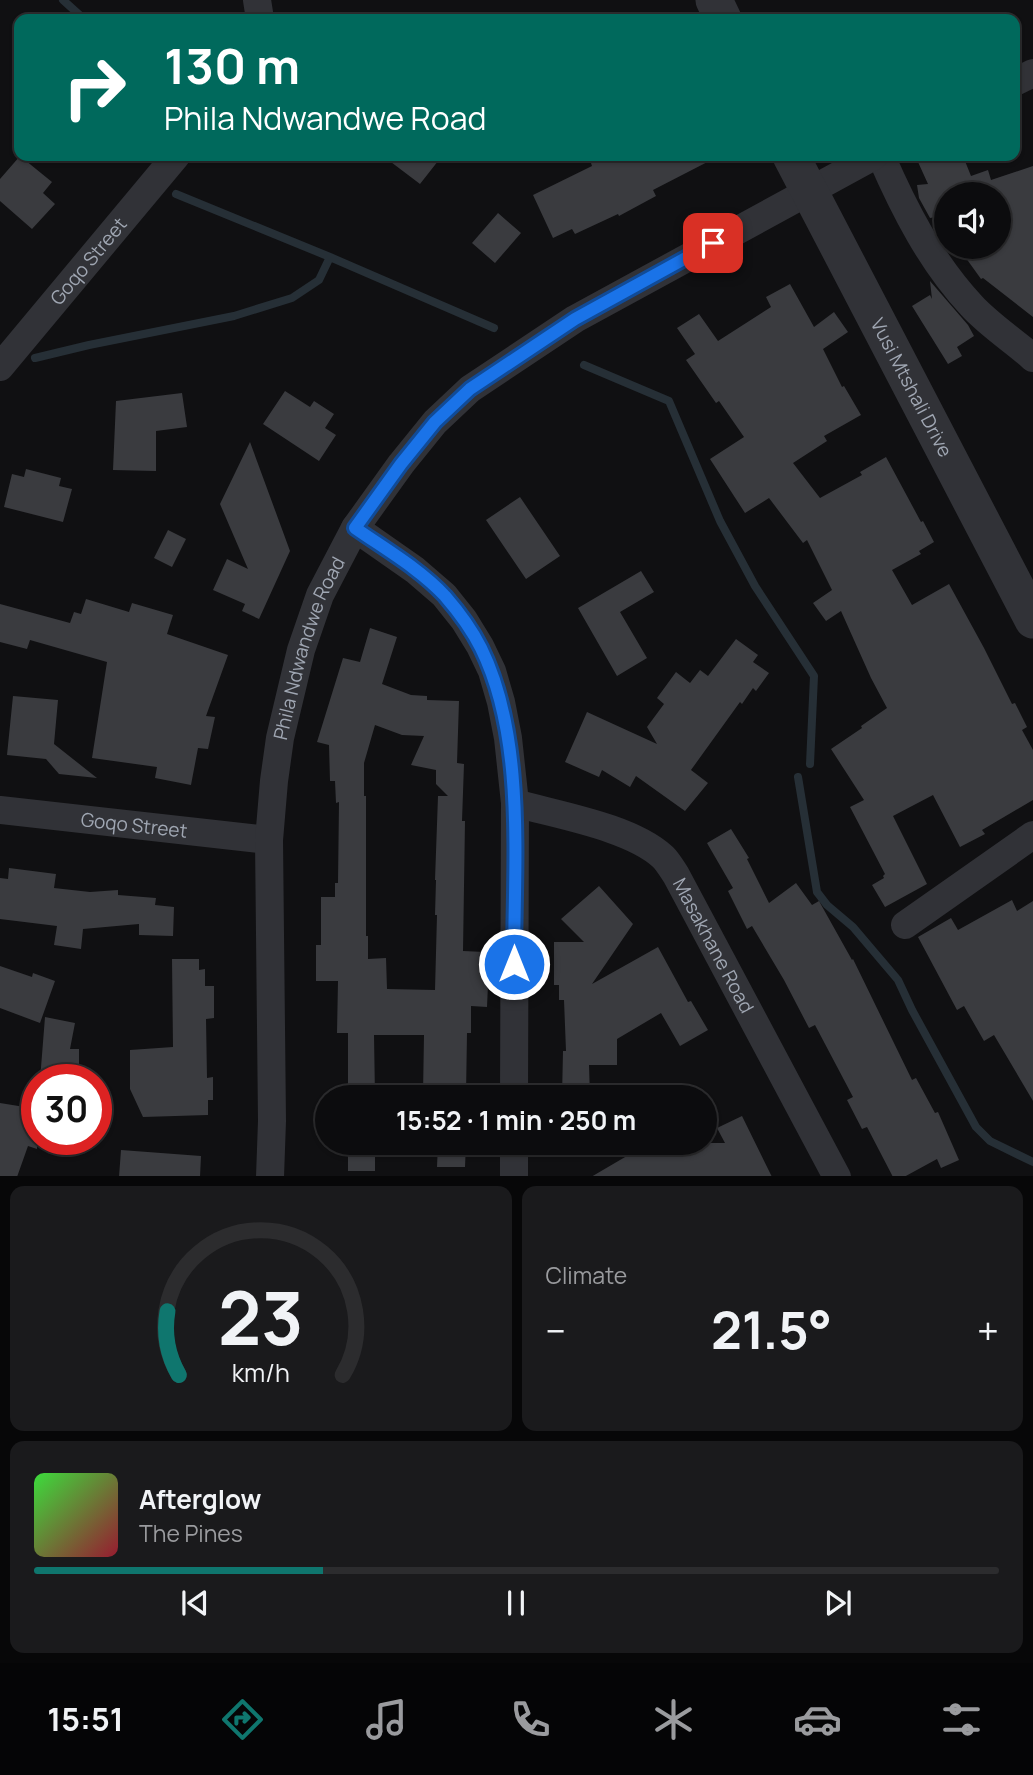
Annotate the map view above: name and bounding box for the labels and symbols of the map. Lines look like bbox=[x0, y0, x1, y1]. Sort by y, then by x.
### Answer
street label: Goqo Street bbox=[44, 212, 133, 310]
pin bbox=[683, 213, 743, 273]
street label: Vusi Mtshali Drive bbox=[865, 314, 959, 461]
street label: Phila Ndwandwe Road bbox=[267, 552, 351, 742]
street label: Goqo Street bbox=[80, 806, 189, 844]
street label: Masakhane Road bbox=[667, 873, 760, 1018]
position arrow bbox=[477, 927, 551, 1001]
speed limit sign: 30 bbox=[21, 1064, 112, 1155]

